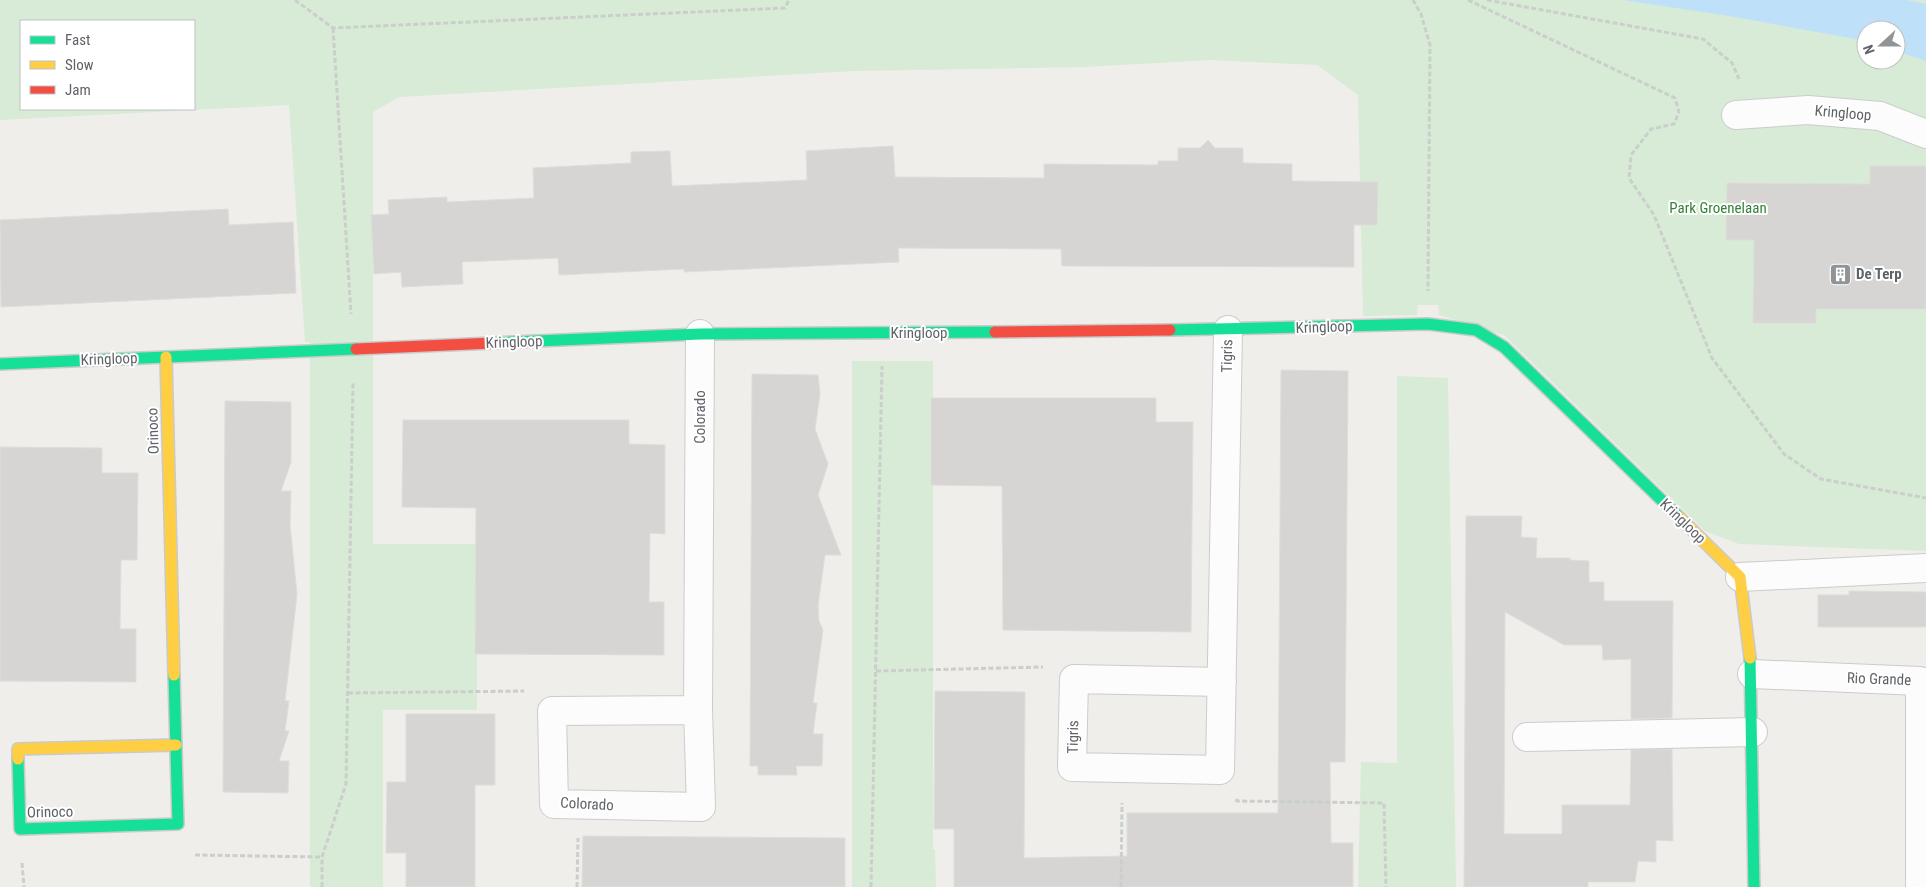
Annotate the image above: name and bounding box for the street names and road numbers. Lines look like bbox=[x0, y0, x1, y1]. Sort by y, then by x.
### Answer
street label: Kringloop bbox=[1814, 102, 1872, 124]
street label: Kringloop bbox=[1295, 317, 1353, 337]
street label: Kringloop bbox=[891, 324, 947, 342]
street label: Kringloop bbox=[485, 332, 543, 352]
street label: Tigris bbox=[1218, 339, 1236, 373]
street label: Kringloop bbox=[80, 349, 138, 369]
street label: Colorado bbox=[691, 390, 709, 444]
street label: Orinoco bbox=[143, 408, 163, 454]
street label: Kringloop bbox=[1656, 495, 1710, 547]
street label: Rio Grande bbox=[1846, 669, 1912, 689]
street label: Tigris bbox=[1064, 720, 1082, 754]
street label: Colorado bbox=[560, 794, 614, 814]
street label: Orinoco bbox=[27, 803, 73, 821]

